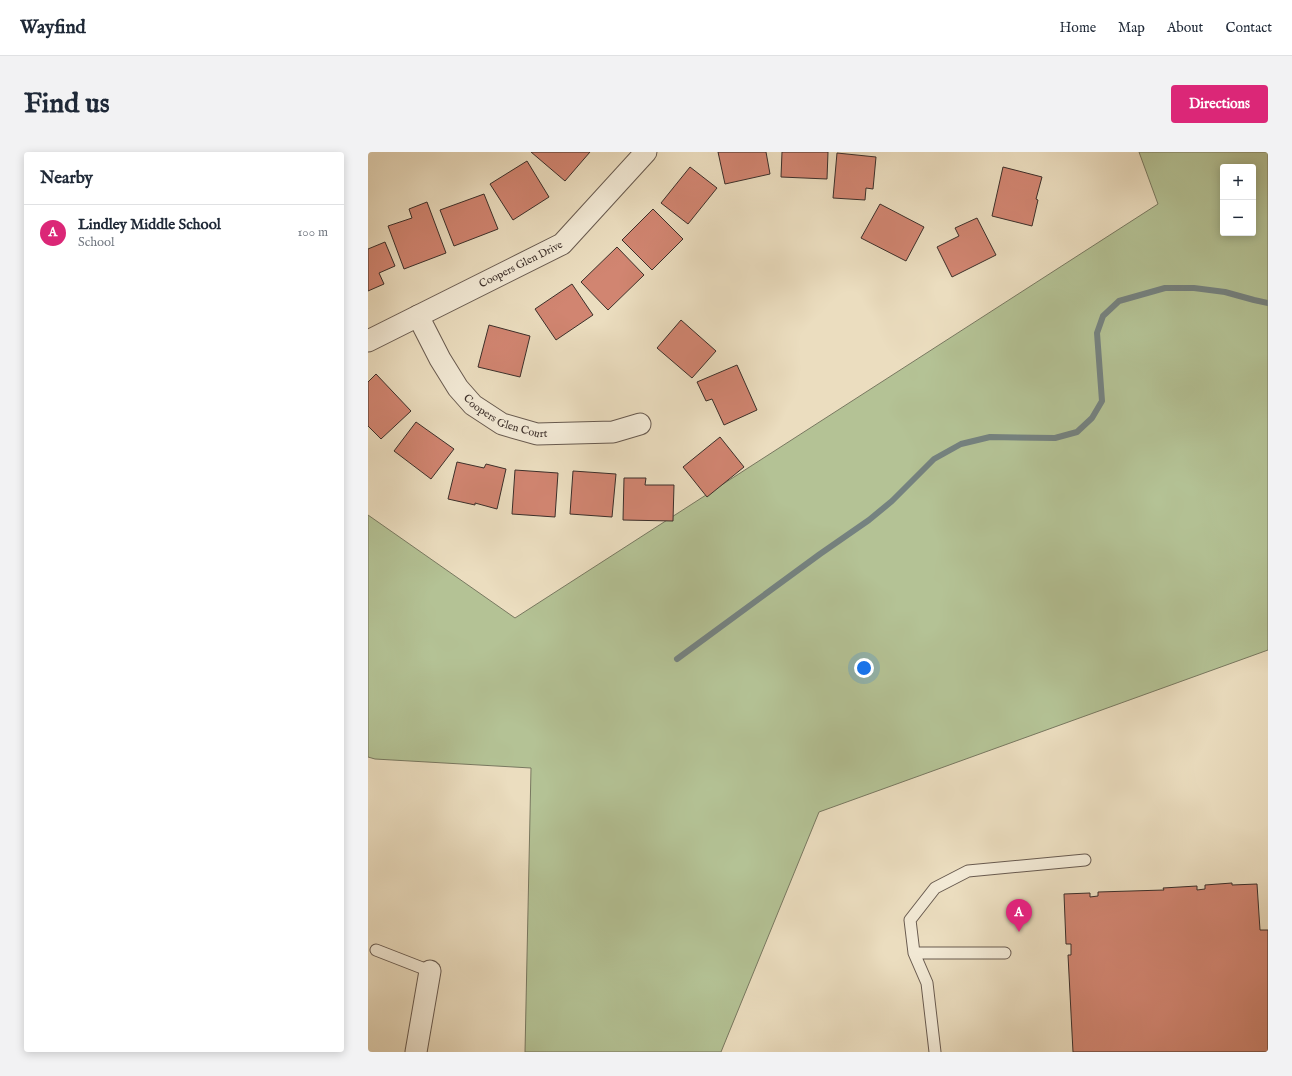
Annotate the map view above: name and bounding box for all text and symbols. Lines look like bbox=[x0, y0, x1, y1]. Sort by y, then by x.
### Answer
text: Wayfind bbox=[20, 16, 86, 40]
text: Home bbox=[1060, 19, 1096, 37]
text: Map bbox=[1118, 19, 1145, 37]
text: About bbox=[1167, 19, 1203, 37]
text: Contact bbox=[1225, 19, 1272, 37]
button: Directions bbox=[1171, 85, 1268, 123]
text: Find us bbox=[24, 87, 110, 122]
map controls bbox=[1220, 164, 1256, 236]
button: + bbox=[1220, 164, 1256, 200]
text: Nearby bbox=[40, 168, 93, 189]
button: − bbox=[1220, 200, 1256, 236]
text: Lindley Middle School bbox=[78, 215, 221, 234]
text: A bbox=[49, 224, 57, 241]
text: 100 m bbox=[298, 224, 328, 241]
text: School bbox=[78, 234, 115, 251]
street label: Coopers Glen Drive bbox=[477, 238, 565, 291]
street label: Coopers Glen Court bbox=[460, 391, 548, 442]
your location bbox=[854, 658, 874, 678]
pin: A bbox=[1006, 899, 1032, 932]

